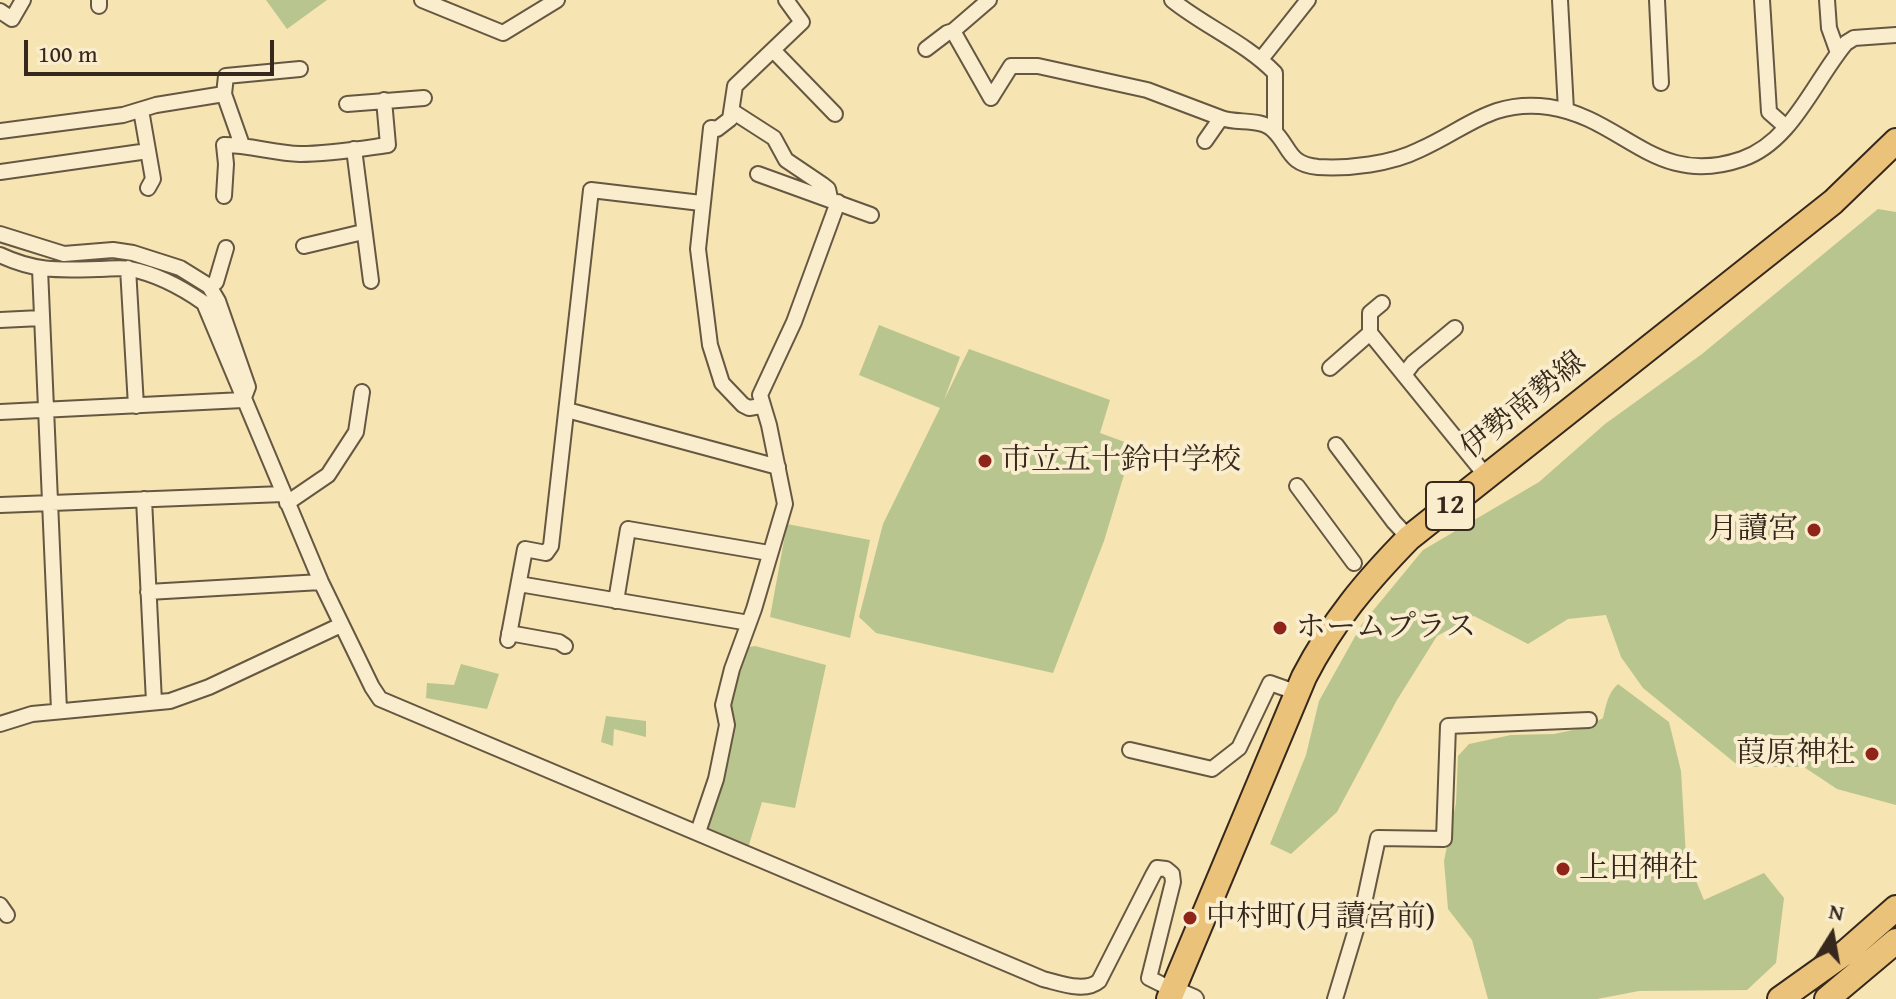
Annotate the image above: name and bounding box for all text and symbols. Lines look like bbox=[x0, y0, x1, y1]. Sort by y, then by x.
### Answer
scale bar bbox=[28, 24, 278, 74]
text: 100 m bbox=[38, 36, 98, 71]
street label: 伊勢南勢線 bbox=[1454, 345, 1594, 467]
place label: 市立五十鈴中学校 bbox=[1001, 443, 1241, 479]
marker: 市立五十鈴中学校 bbox=[976, 452, 994, 470]
road number: 12 bbox=[1426, 482, 1474, 530]
place label: 月讀宮 bbox=[1708, 512, 1798, 548]
marker: 月讀宮 bbox=[1805, 521, 1823, 539]
place label: ホームプラス bbox=[1296, 610, 1476, 646]
marker: ホームプラス bbox=[1271, 619, 1289, 637]
place label: 葭原神社 bbox=[1736, 736, 1856, 772]
marker: 葭原神社 bbox=[1863, 745, 1881, 763]
place label: 上田神社 bbox=[1579, 851, 1699, 887]
marker: 上田神社 bbox=[1554, 860, 1572, 878]
text: N bbox=[1826, 894, 1847, 929]
north arrow bbox=[1792, 895, 1872, 975]
place label: 中村町(月讀宮前) bbox=[1206, 900, 1435, 936]
marker: 中村町(月讀宮前) bbox=[1181, 909, 1199, 927]

